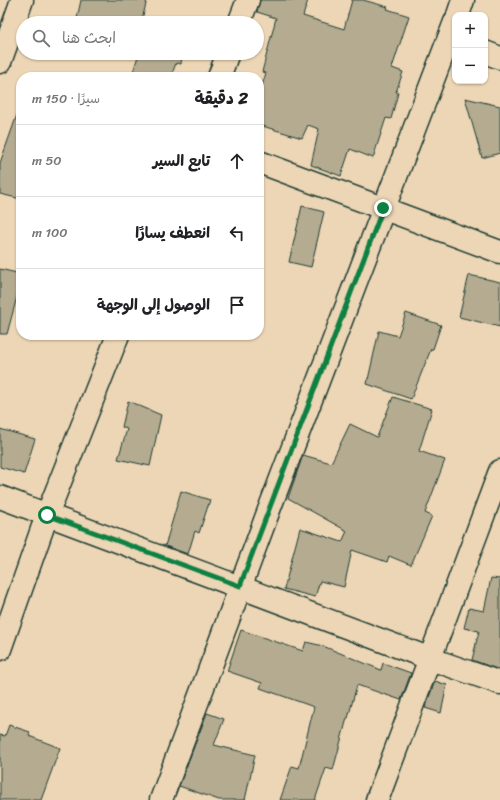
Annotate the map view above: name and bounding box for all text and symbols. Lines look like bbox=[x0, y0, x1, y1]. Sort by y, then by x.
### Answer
map controls bbox=[452, 12, 488, 84]
button: + bbox=[452, 12, 488, 48]
search box bbox=[16, 16, 264, 60]
text: ابحث هنا bbox=[62, 25, 116, 51]
icon: search bbox=[30, 27, 52, 49]
button: − bbox=[452, 48, 488, 84]
text: 2 دقيقة bbox=[195, 83, 248, 113]
text: سيرًا · 150 m bbox=[32, 87, 100, 110]
text: تابع السير bbox=[153, 148, 210, 174]
text: 50 m bbox=[32, 149, 62, 172]
icon: ahead bbox=[226, 150, 248, 172]
route end bbox=[374, 199, 392, 217]
text: انعطف يسارًا bbox=[135, 220, 210, 246]
text: 100 m bbox=[32, 221, 67, 244]
icon: left bbox=[226, 222, 248, 244]
text: الوصول إلى الوجهة bbox=[97, 292, 210, 318]
icon: arrive bbox=[226, 294, 248, 316]
route start bbox=[38, 506, 56, 524]

